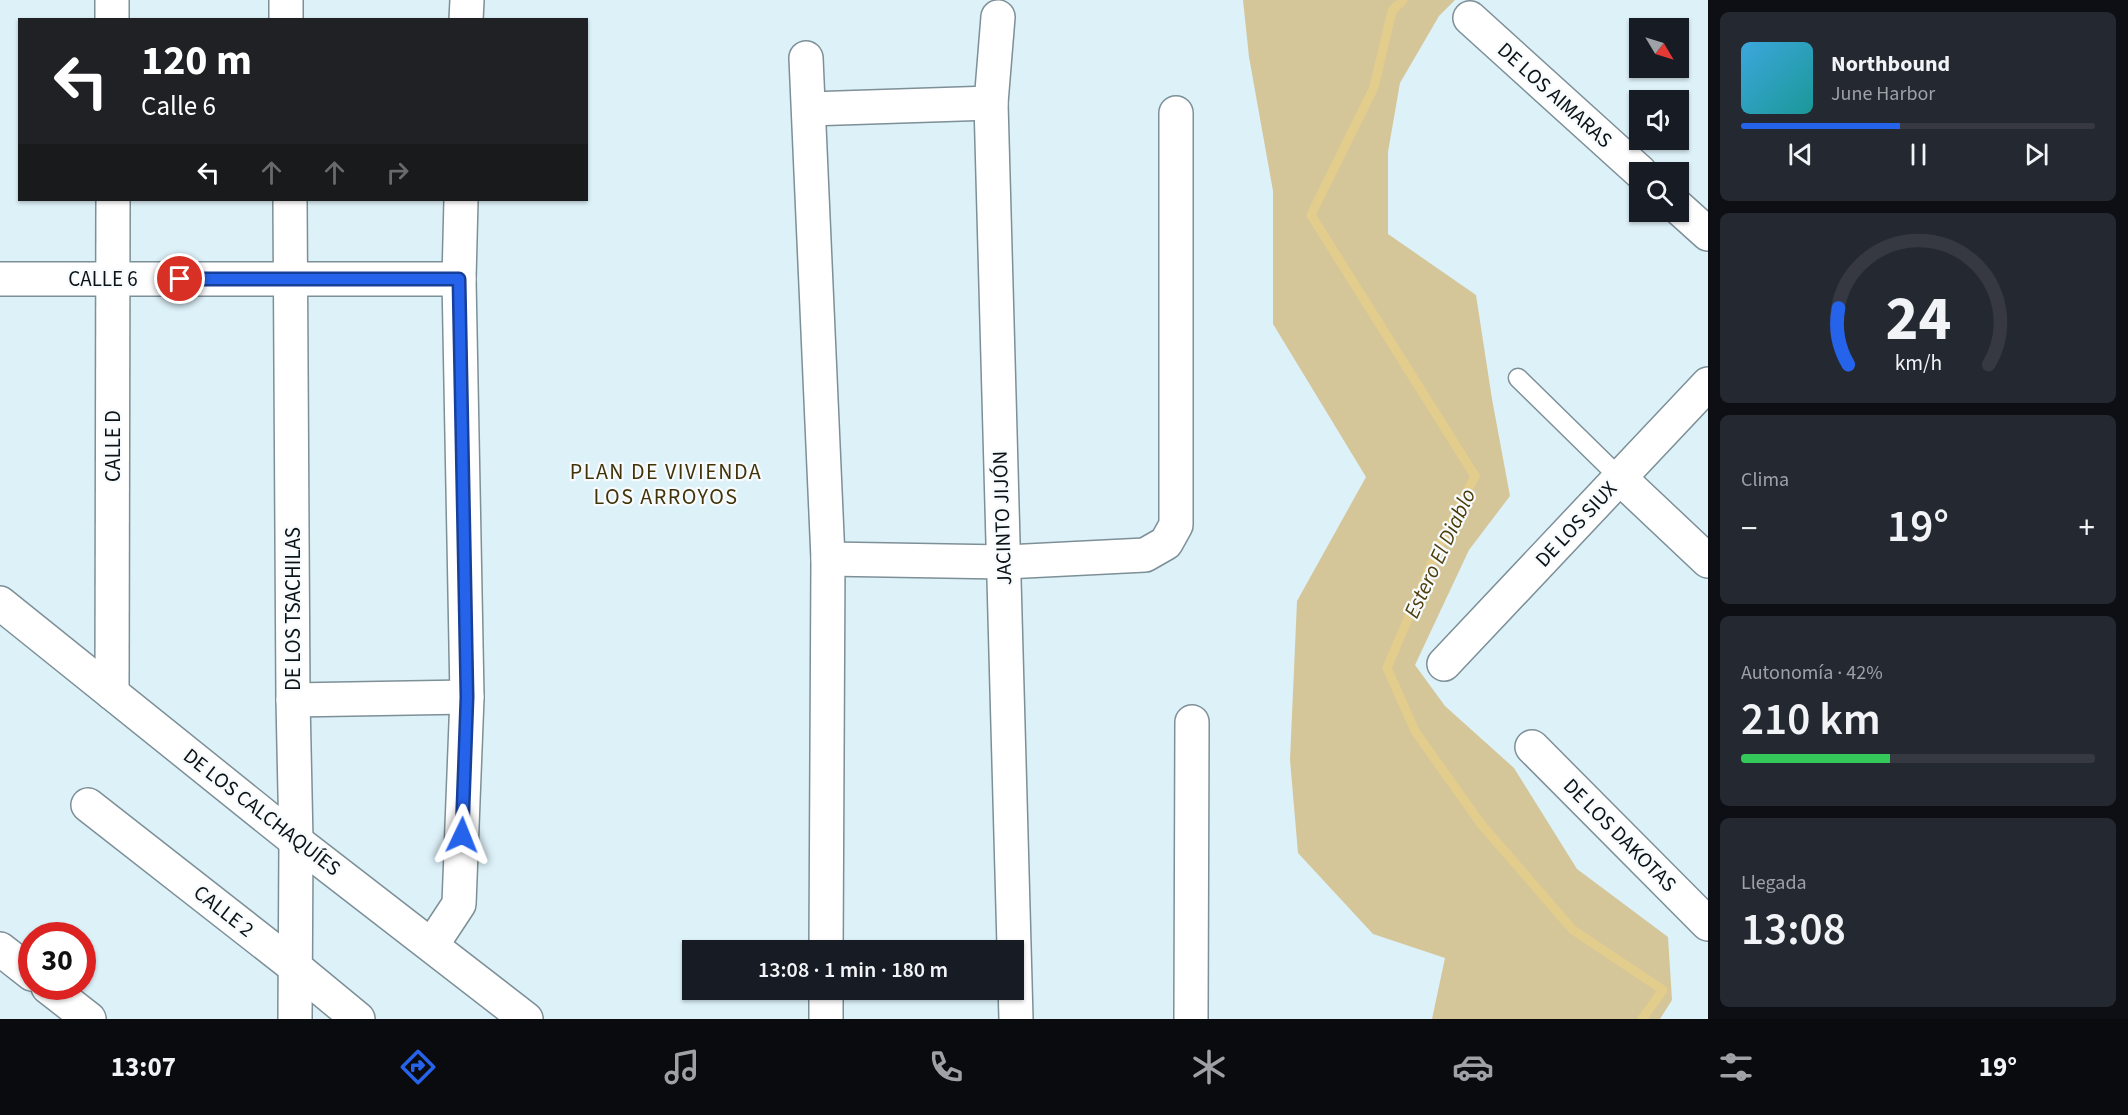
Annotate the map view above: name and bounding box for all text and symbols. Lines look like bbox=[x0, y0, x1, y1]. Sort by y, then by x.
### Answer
north arrow bbox=[1629, 18, 1689, 78]
map controls bbox=[1629, 18, 1689, 222]
text: 120 m bbox=[141, 31, 252, 91]
street label: DE LOS AIMARAS bbox=[1491, 35, 1619, 155]
icon: left bbox=[42, 42, 120, 120]
text: Northbound bbox=[1831, 48, 1950, 80]
text: June Harbor bbox=[1831, 80, 1935, 108]
text: Calle 6 bbox=[141, 87, 216, 126]
button: sound bbox=[1629, 90, 1689, 150]
icon: previous bbox=[1784, 138, 1817, 171]
icon: pause bbox=[1902, 138, 1935, 171]
icon: next bbox=[2020, 138, 2053, 171]
icon: left bbox=[192, 156, 225, 189]
icon: ahead bbox=[255, 156, 288, 189]
icon: ahead bbox=[318, 156, 351, 189]
icon: right bbox=[381, 156, 414, 189]
button: search bbox=[1629, 162, 1689, 222]
pin bbox=[154, 253, 205, 304]
icon: arrive bbox=[163, 262, 196, 295]
street label: CALLE 6 bbox=[68, 264, 138, 294]
text: 24 bbox=[1885, 275, 1951, 364]
text: km/h bbox=[1894, 349, 1942, 380]
street label: CALLE D bbox=[98, 410, 128, 482]
street label: JACINTO JIJÓN bbox=[985, 450, 1019, 586]
district label: PLAN DE VIVIENDA LOS ARROYOS bbox=[570, 456, 762, 513]
text: Clima bbox=[1741, 466, 1789, 494]
street label: DE LOS SIUX bbox=[1528, 474, 1624, 574]
water label: Estero El Diablo bbox=[1396, 483, 1484, 624]
text: 19° bbox=[1887, 495, 1949, 559]
text: − bbox=[1741, 505, 1757, 552]
text: + bbox=[2079, 505, 2095, 552]
street label: DE LOS TSACHILAS bbox=[278, 527, 308, 691]
text: Autonomía · 42% bbox=[1741, 659, 1883, 687]
text: 210 km bbox=[1741, 688, 1881, 752]
street label: DE LOS CALCHAQUÍES bbox=[177, 741, 347, 883]
street label: DE LOS DAKOTAS bbox=[1557, 772, 1683, 898]
position arrow bbox=[430, 803, 494, 867]
text: Llegada bbox=[1741, 869, 1807, 897]
street label: CALLE 2 bbox=[187, 878, 261, 944]
text: 13:08 bbox=[1741, 898, 1846, 962]
speed limit sign: 30 bbox=[18, 922, 96, 1000]
text: 13:08 · 1 min · 180 m bbox=[758, 954, 948, 986]
icon: directions bbox=[397, 1046, 439, 1088]
icon: music bbox=[661, 1046, 703, 1088]
icon: phone bbox=[925, 1046, 967, 1088]
icon: climate bbox=[1188, 1046, 1230, 1088]
icon: car bbox=[1452, 1046, 1494, 1088]
icon: filters bbox=[1715, 1046, 1757, 1088]
text: 13:07 bbox=[111, 1048, 176, 1087]
text: 19° bbox=[1979, 1048, 2017, 1087]

